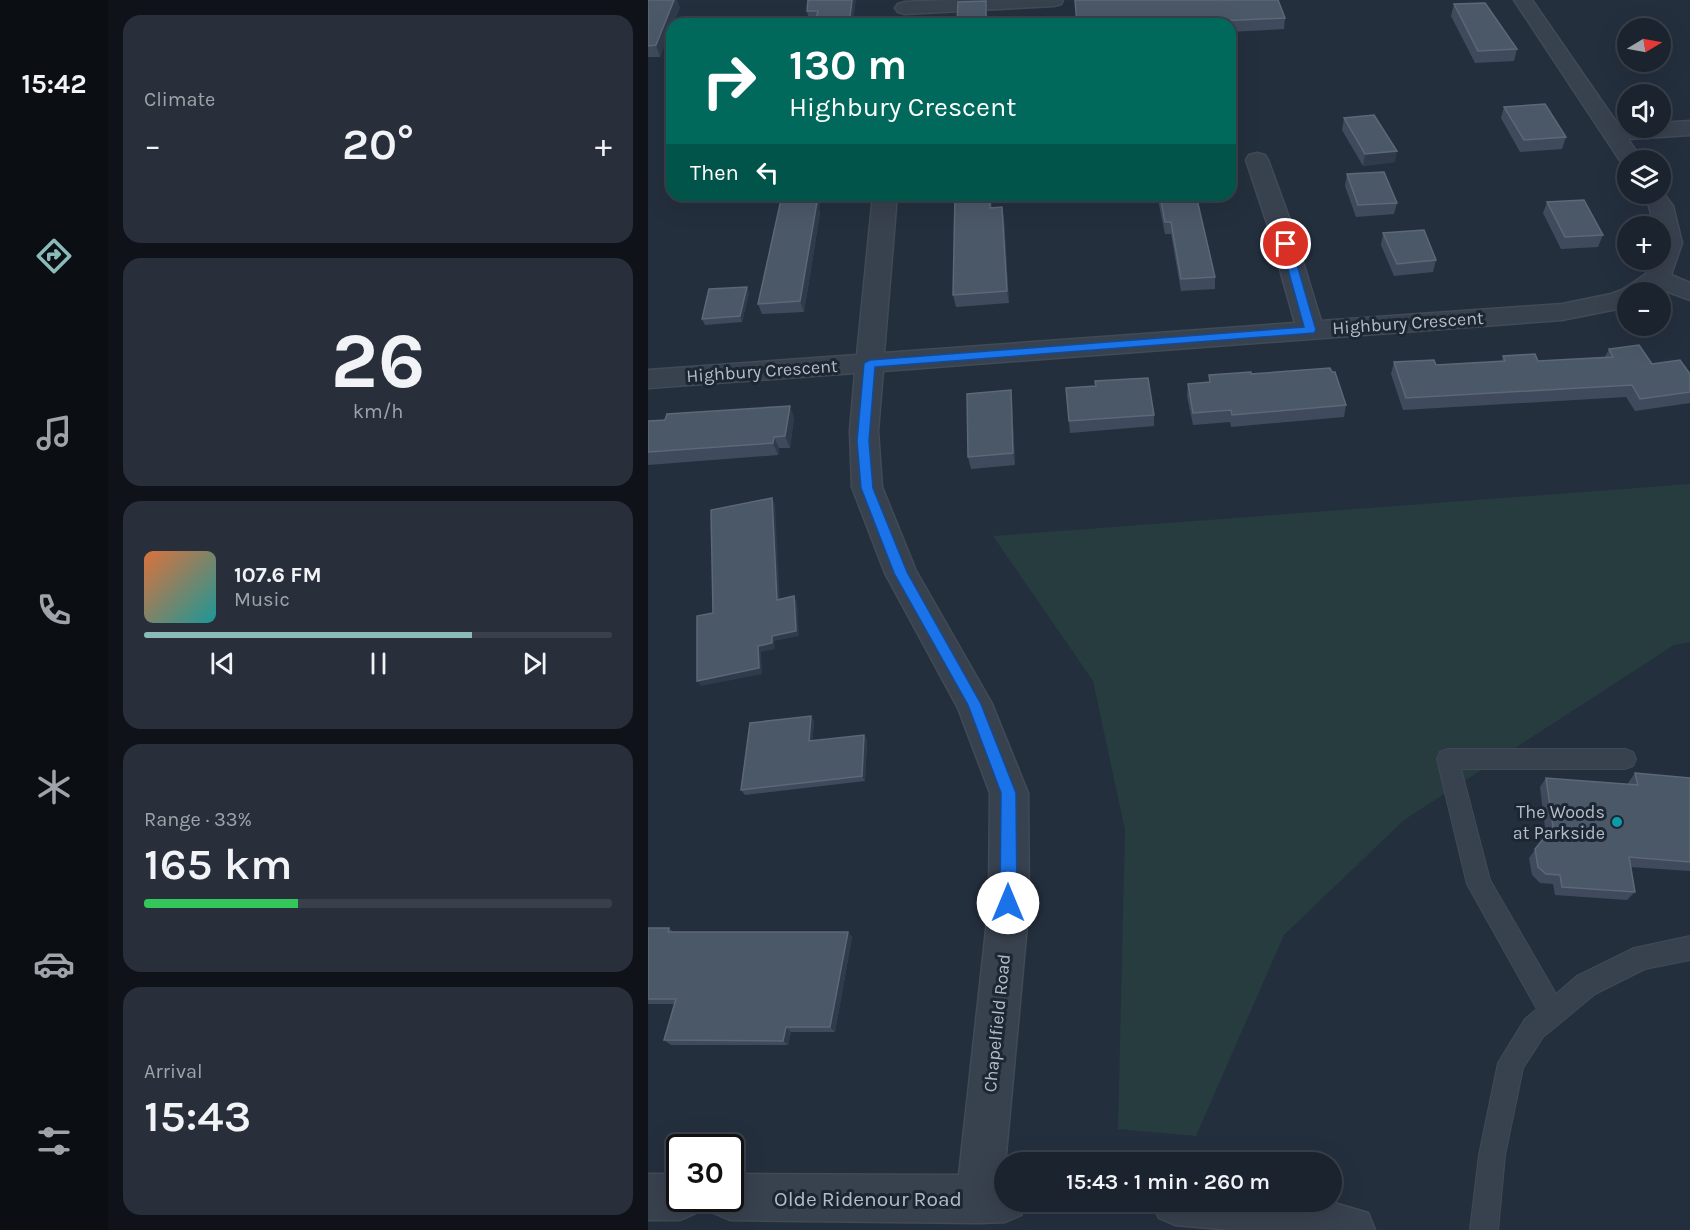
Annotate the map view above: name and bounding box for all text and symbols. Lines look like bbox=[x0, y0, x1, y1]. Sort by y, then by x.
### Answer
north arrow bbox=[1617, 18, 1671, 72]
map controls bbox=[1617, 18, 1671, 336]
text: 130 m bbox=[789, 40, 907, 90]
icon: right bbox=[690, 42, 768, 120]
text: 15:42 bbox=[21, 68, 87, 100]
button: sound bbox=[1617, 84, 1671, 138]
text: Climate bbox=[144, 88, 215, 111]
text: Highbury Crescent bbox=[789, 91, 1016, 123]
text: 20° bbox=[342, 118, 414, 170]
text: − bbox=[144, 126, 161, 164]
text: + bbox=[595, 126, 612, 164]
button: layers bbox=[1617, 150, 1671, 204]
icon: left bbox=[751, 156, 784, 189]
text: Then bbox=[690, 160, 739, 186]
button: + bbox=[1617, 216, 1671, 270]
pin bbox=[1260, 218, 1311, 269]
icon: arrive bbox=[1269, 227, 1302, 260]
icon: directions bbox=[33, 235, 75, 277]
button: − bbox=[1617, 282, 1671, 336]
street label: Highbury Crescent bbox=[1332, 307, 1485, 339]
text: 26 bbox=[331, 315, 425, 407]
street label: Highbury Crescent bbox=[686, 355, 839, 387]
text: km/h bbox=[353, 400, 403, 423]
icon: music bbox=[33, 412, 75, 454]
text: 107.6 FM bbox=[234, 562, 322, 588]
text: Music bbox=[234, 588, 290, 611]
icon: phone bbox=[33, 589, 75, 631]
icon: previous bbox=[206, 647, 239, 680]
icon: pause bbox=[362, 647, 395, 680]
icon: next bbox=[518, 647, 551, 680]
icon: climate bbox=[33, 766, 75, 808]
place label: The Woods at Parkside bbox=[1513, 801, 1605, 844]
text: Range · 33% bbox=[144, 808, 252, 831]
marker: The Woods at Parkside bbox=[1610, 815, 1624, 829]
text: 165 km bbox=[144, 838, 293, 890]
position arrow bbox=[976, 871, 1040, 935]
icon: car bbox=[33, 943, 75, 985]
street label: Chapelfield Road bbox=[979, 953, 1015, 1093]
text: Arrival bbox=[144, 1060, 203, 1083]
text: 15:43 bbox=[144, 1090, 251, 1142]
icon: filters bbox=[33, 1120, 75, 1162]
speed limit sign: 30 bbox=[666, 1134, 744, 1212]
text: 15:43 · 1 min · 260 m bbox=[1066, 1169, 1270, 1195]
street label: Olde Ridenour Road bbox=[774, 1187, 962, 1211]

